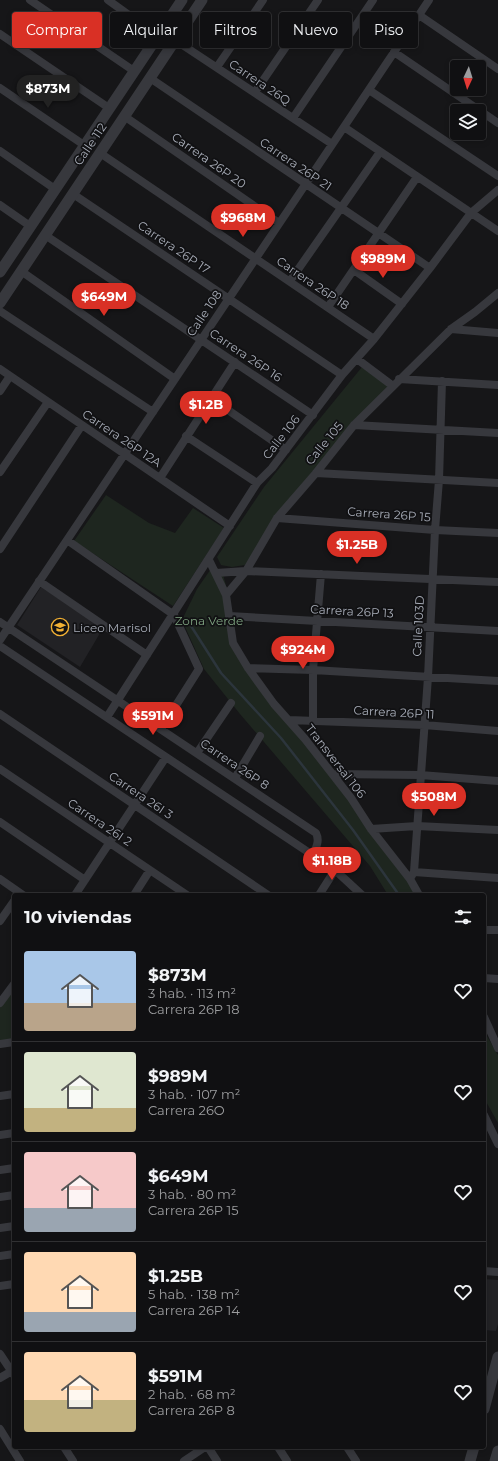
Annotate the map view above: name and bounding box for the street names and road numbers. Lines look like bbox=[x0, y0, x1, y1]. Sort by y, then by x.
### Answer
street label: Carrera 26Q bbox=[226, 56, 294, 108]
street label: Calle 112 bbox=[70, 120, 110, 168]
street label: Carrera 26P 20 bbox=[169, 129, 249, 191]
street label: Carrera 26P 21 bbox=[257, 134, 335, 194]
street label: Carrera 26P 17 bbox=[135, 217, 213, 277]
street label: Carrera 26P 18 bbox=[274, 253, 353, 313]
street label: Calle 108 bbox=[183, 287, 225, 339]
street label: Carrera 26P 16 bbox=[207, 325, 285, 385]
street label: Carrera 26P 12A bbox=[80, 406, 165, 470]
street label: Calle 106 bbox=[259, 412, 303, 462]
street label: Calle 105 bbox=[302, 418, 346, 468]
street label: Carrera 26P 15 bbox=[347, 504, 431, 524]
street label: Calle 103D bbox=[409, 595, 427, 657]
street label: Carrera 26P 13 bbox=[310, 601, 394, 621]
street label: Carrera 26P 11 bbox=[353, 702, 435, 722]
street label: Transversal 106 bbox=[303, 721, 369, 801]
street label: Carrera 26P 8 bbox=[198, 735, 273, 793]
street label: Carrera 26I 3 bbox=[106, 768, 176, 822]
street label: Carrera 26I 2 bbox=[65, 795, 135, 849]

